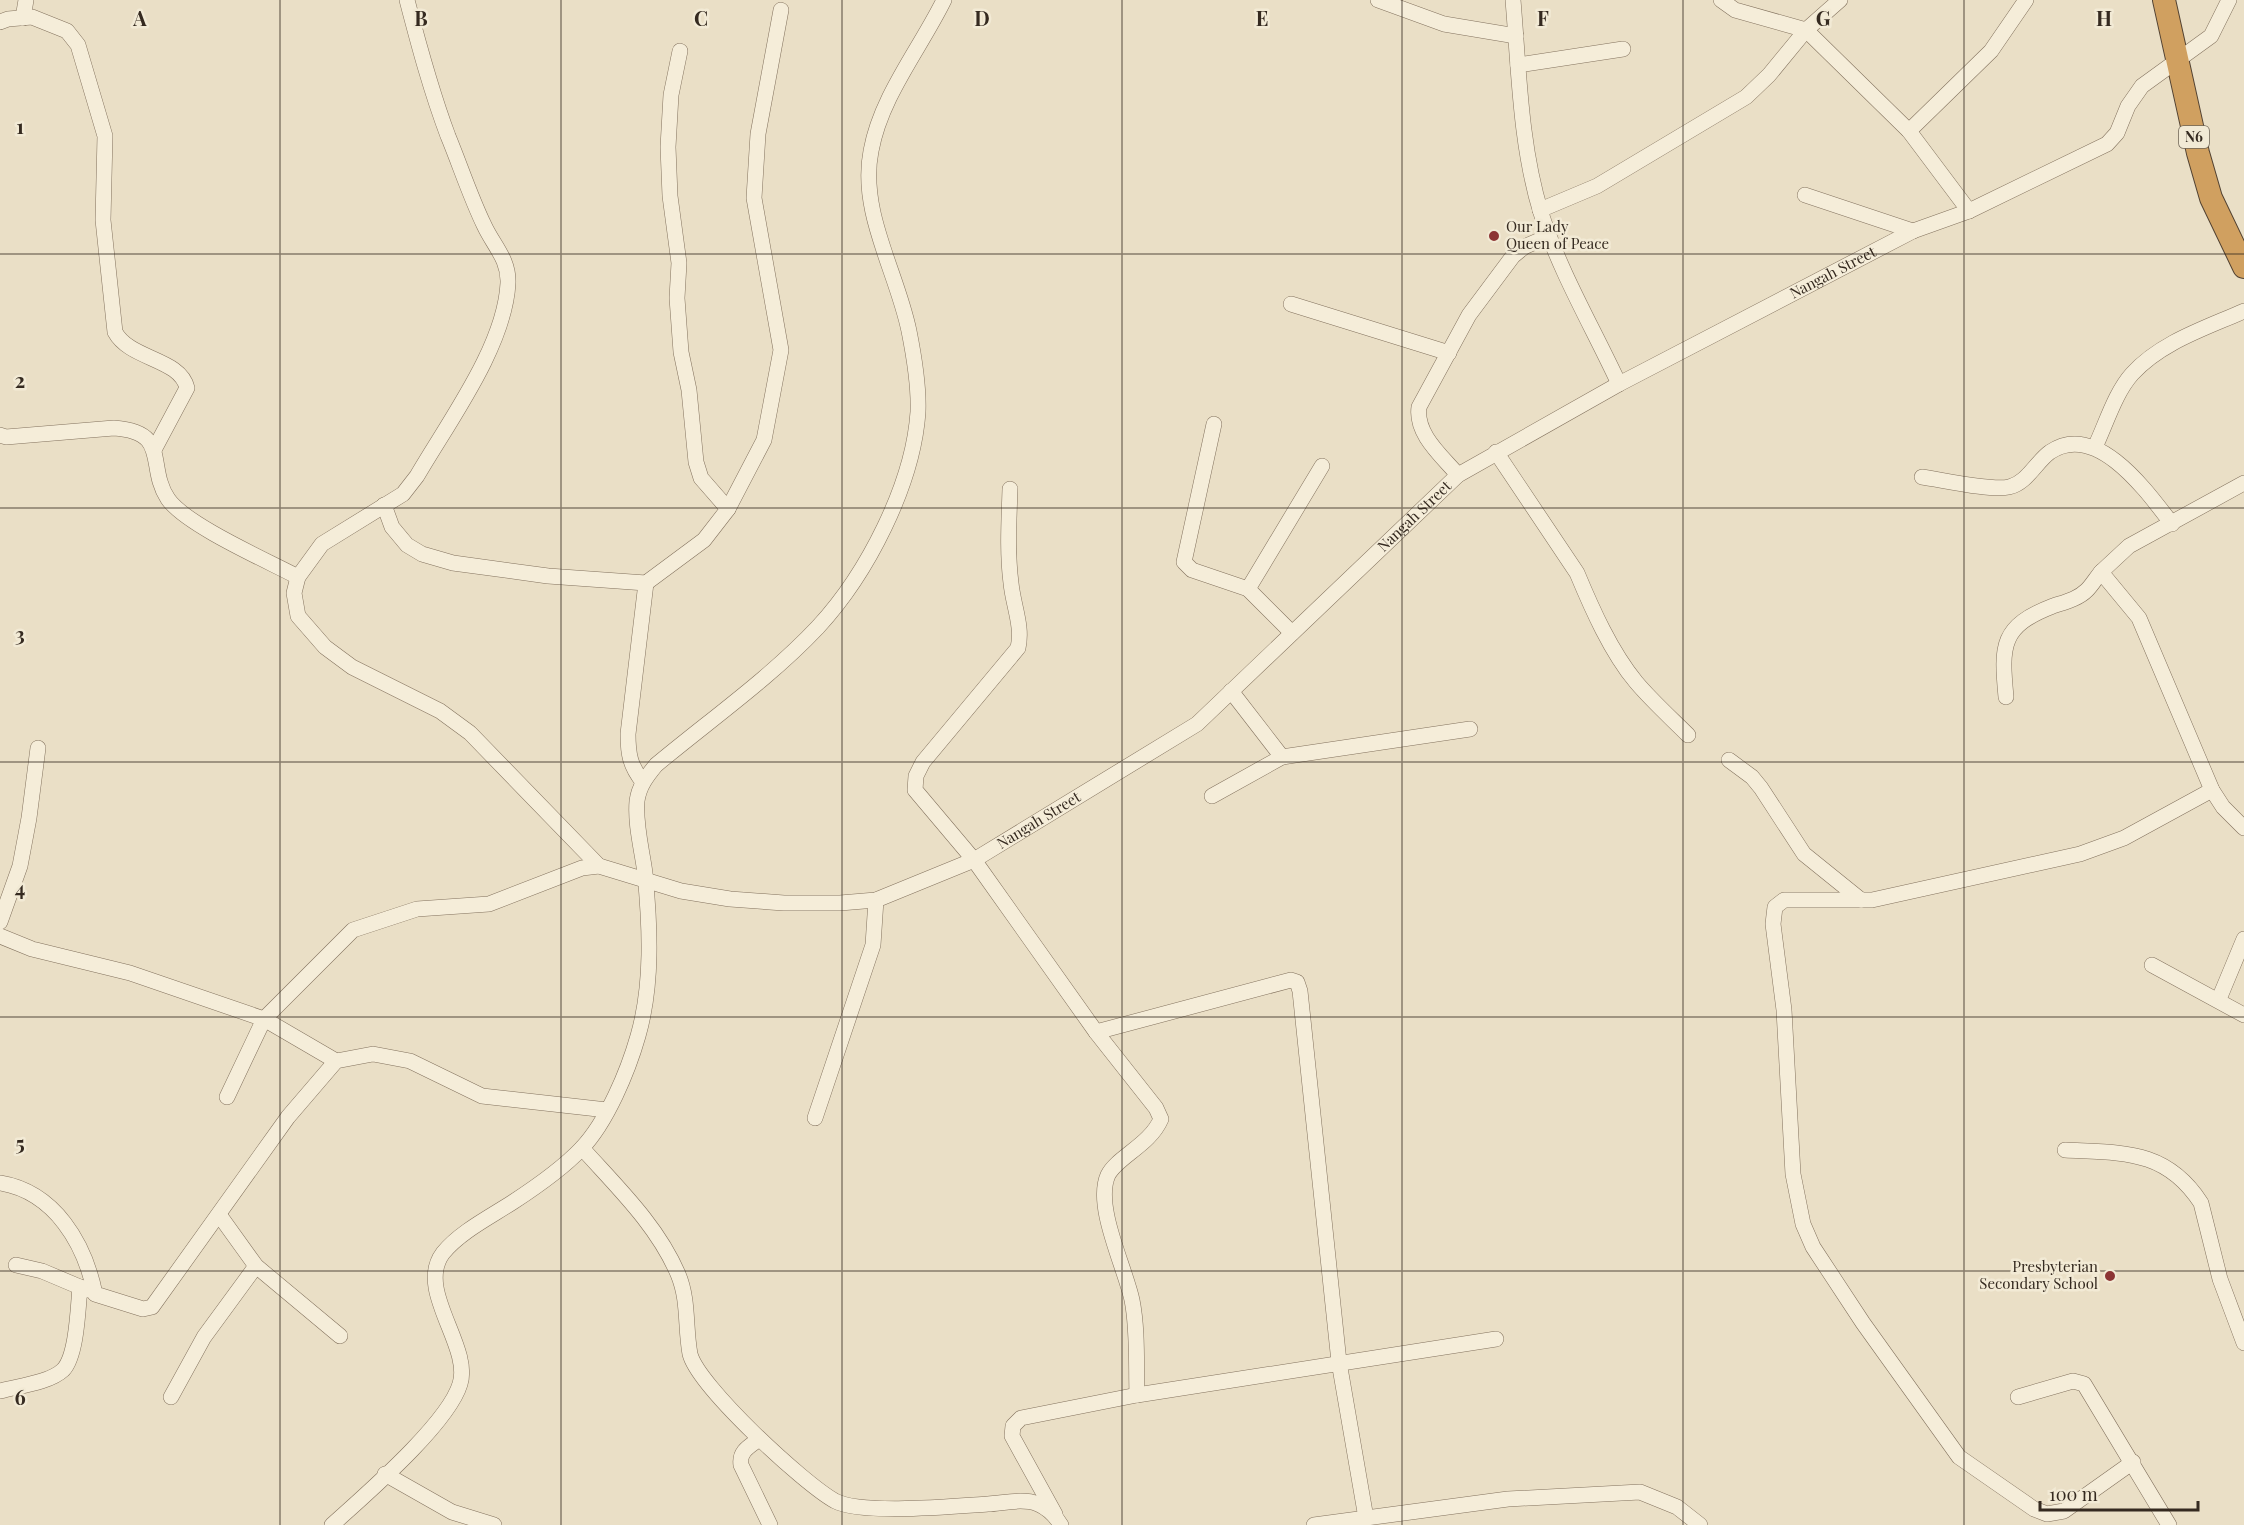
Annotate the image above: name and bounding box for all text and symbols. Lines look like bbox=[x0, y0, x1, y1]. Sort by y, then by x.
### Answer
text: A bbox=[132, 4, 147, 31]
text: B bbox=[414, 4, 428, 31]
text: C bbox=[694, 4, 708, 31]
text: D bbox=[974, 4, 990, 31]
text: E bbox=[1256, 4, 1268, 31]
text: F bbox=[1537, 4, 1549, 31]
text: G bbox=[1816, 4, 1831, 31]
text: H bbox=[2096, 4, 2112, 31]
text: 1 bbox=[16, 112, 24, 139]
road number: N6 bbox=[2179, 126, 2209, 148]
place label: Our Lady Queen of Peace bbox=[1506, 216, 1609, 253]
marker: Our Lady Queen of Peace bbox=[1487, 229, 1501, 243]
street label: Nangah Street bbox=[1786, 241, 1880, 303]
text: 2 bbox=[15, 366, 25, 393]
street label: Nangah Street bbox=[1373, 475, 1456, 556]
text: 3 bbox=[15, 620, 25, 647]
street label: Nangah Street bbox=[993, 786, 1085, 853]
text: 4 bbox=[15, 874, 25, 901]
text: 5 bbox=[15, 1129, 25, 1156]
place label: Presbyterian Secondary School bbox=[1979, 1256, 2098, 1293]
marker: Presbyterian Secondary School bbox=[2103, 1269, 2117, 1283]
text: 6 bbox=[14, 1383, 26, 1410]
scale bar bbox=[2040, 1474, 2198, 1512]
text: 100 m bbox=[2049, 1482, 2098, 1506]

